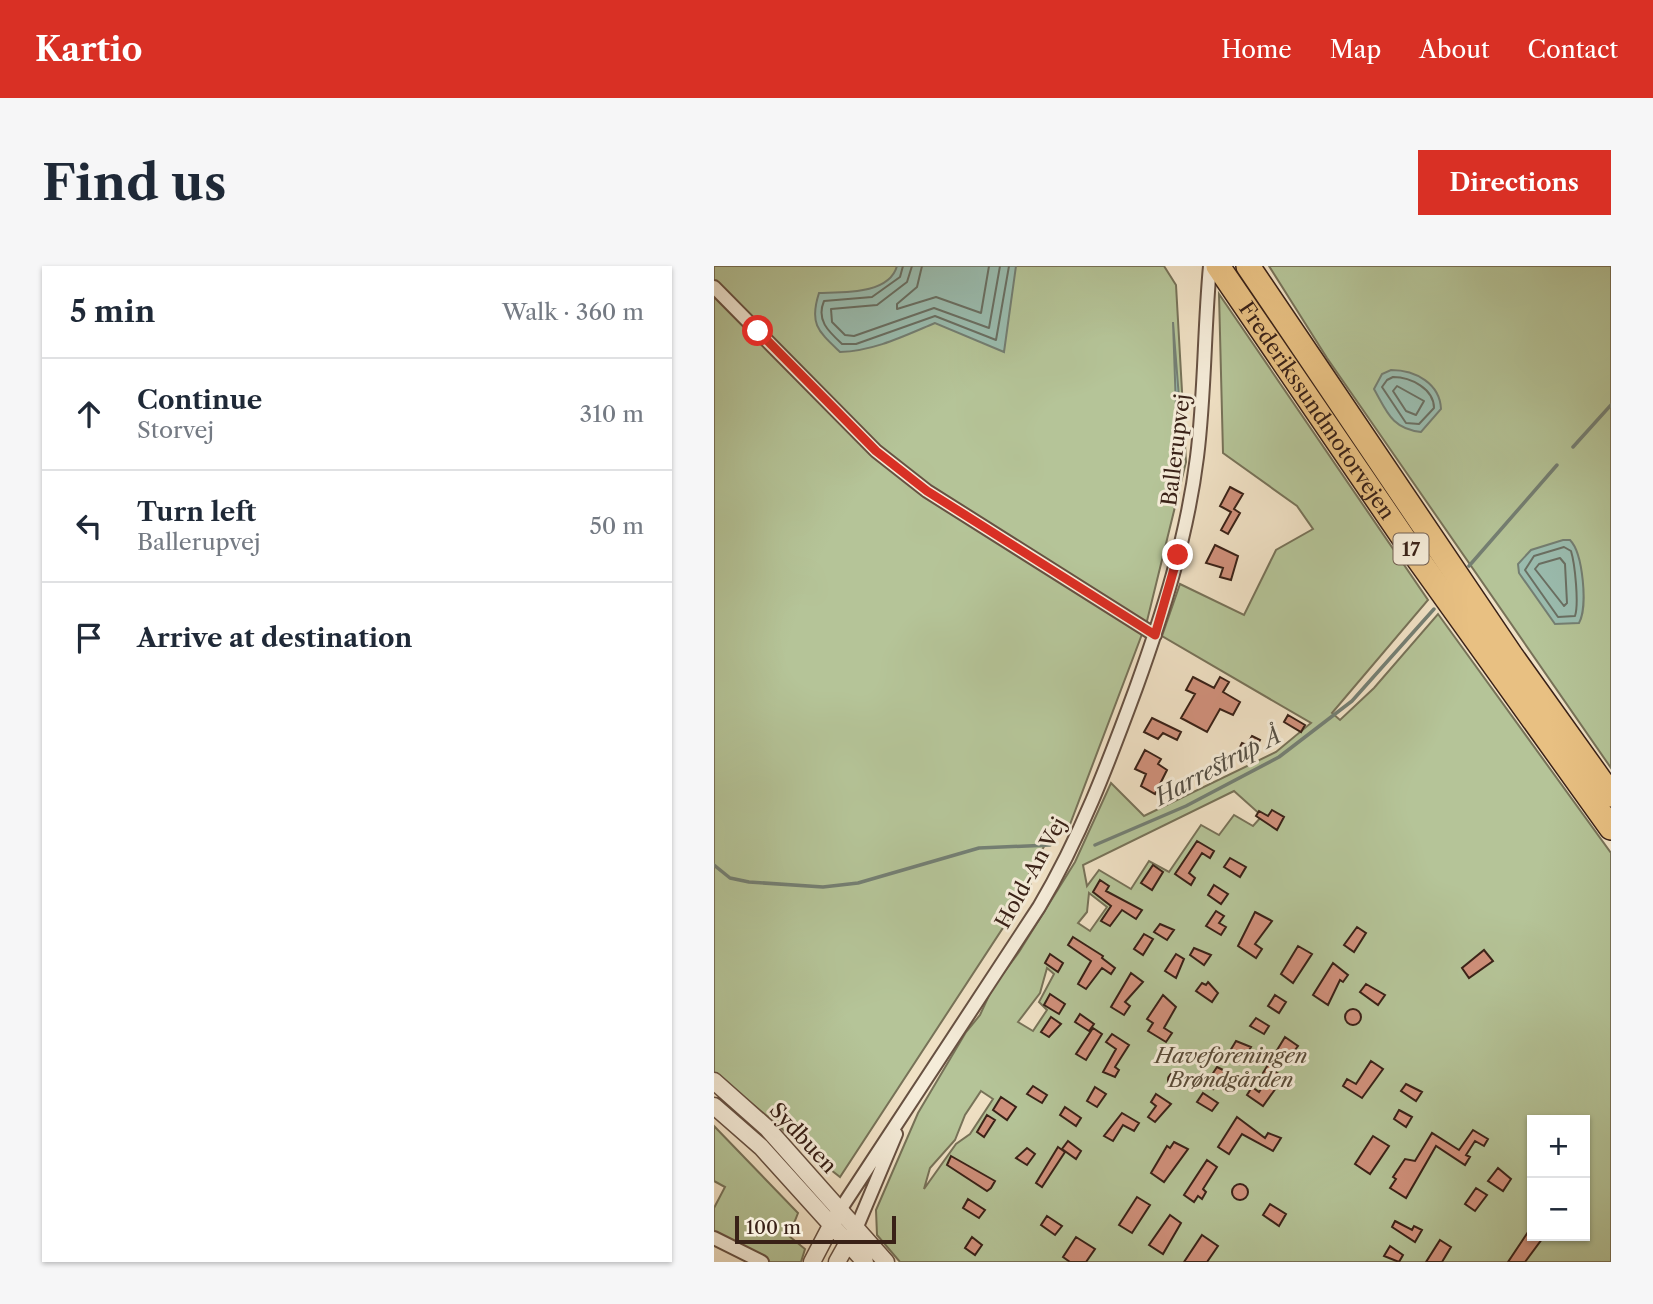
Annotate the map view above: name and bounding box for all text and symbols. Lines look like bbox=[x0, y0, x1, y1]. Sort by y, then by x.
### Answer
text: Kartio bbox=[35, 29, 143, 70]
text: Home bbox=[1221, 35, 1292, 64]
text: Map bbox=[1330, 35, 1381, 64]
text: About bbox=[1419, 35, 1490, 64]
text: Contact bbox=[1528, 35, 1618, 64]
button: Directions bbox=[1418, 150, 1611, 215]
text: Find us bbox=[42, 152, 226, 213]
text: 5 min bbox=[70, 293, 155, 330]
street label: Frederikssundmotorvejen bbox=[1234, 297, 1400, 524]
text: Walk · 360 m bbox=[502, 298, 644, 326]
route start bbox=[742, 315, 773, 346]
text: Continue bbox=[137, 384, 262, 416]
street label: Ballerupvej bbox=[1156, 392, 1195, 507]
icon: ahead bbox=[70, 395, 108, 433]
text: 310 m bbox=[580, 400, 644, 428]
text: Storvej bbox=[137, 416, 214, 444]
text: Turn left bbox=[137, 496, 256, 528]
icon: left bbox=[70, 507, 108, 545]
text: 50 m bbox=[589, 512, 644, 540]
text: Ballerupvej bbox=[137, 528, 260, 556]
road number: 17 bbox=[1394, 534, 1428, 564]
route end bbox=[1162, 539, 1193, 570]
icon: arrive bbox=[70, 619, 108, 657]
text: Arrive at destination bbox=[137, 622, 412, 654]
water label: Harrestrup Å bbox=[1148, 721, 1286, 812]
street label: Hold-An Vej bbox=[990, 813, 1071, 933]
park label: Haveforeningen Brøndgården bbox=[1153, 1043, 1307, 1092]
street label: Sydbuen bbox=[765, 1097, 842, 1178]
map controls bbox=[1527, 1115, 1590, 1241]
button: + bbox=[1527, 1115, 1590, 1178]
button: − bbox=[1527, 1178, 1590, 1241]
scale bar bbox=[735, 1213, 896, 1245]
text: 100 m bbox=[746, 1216, 801, 1239]

